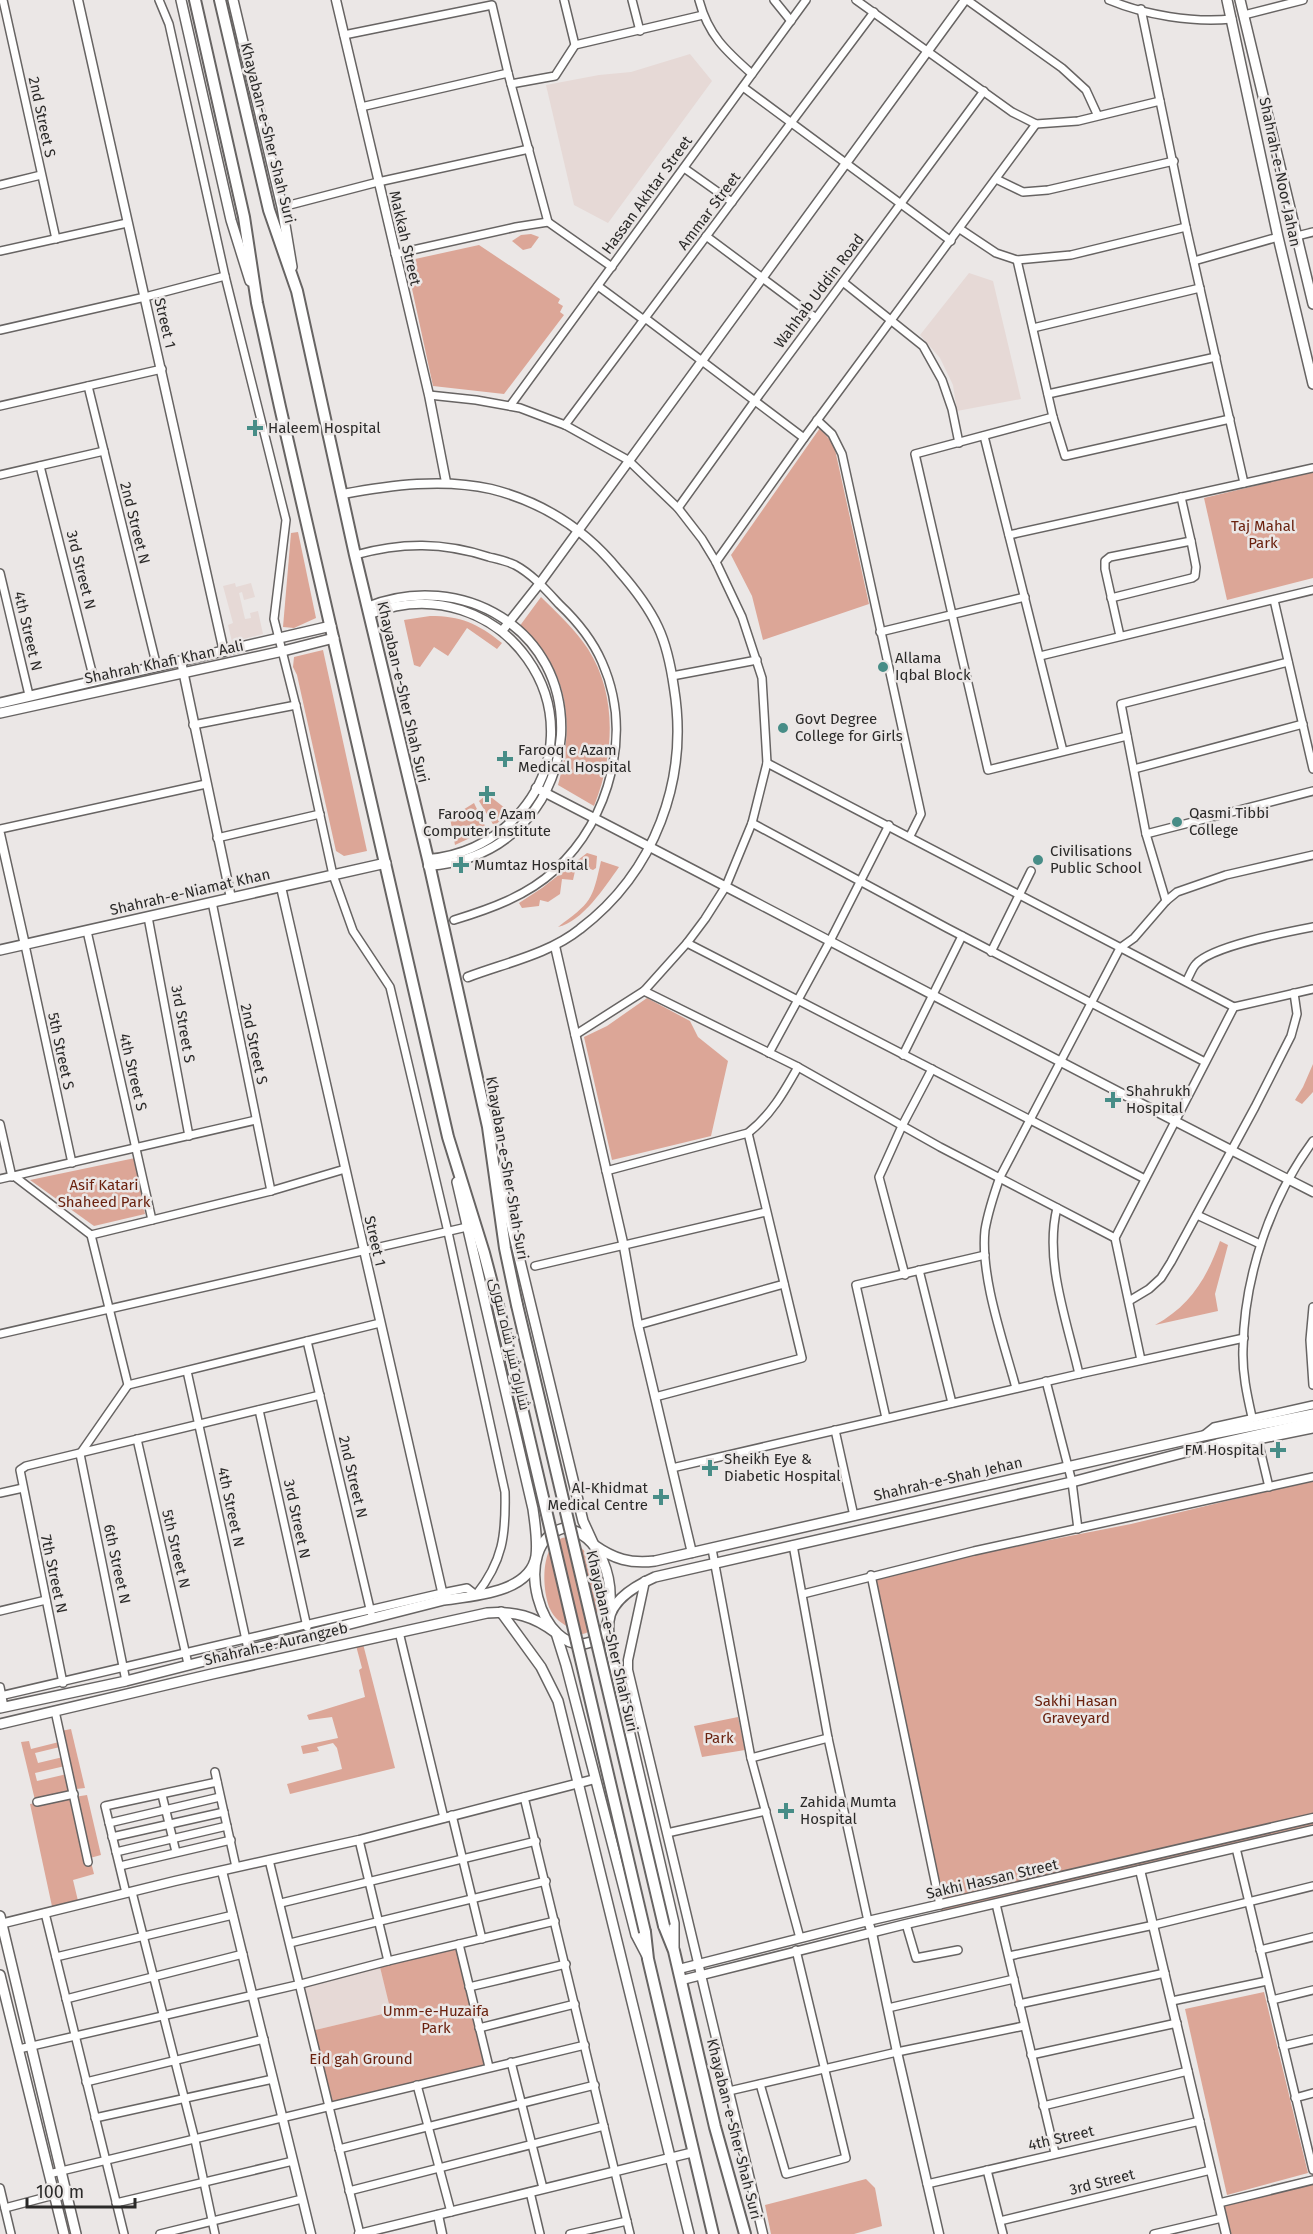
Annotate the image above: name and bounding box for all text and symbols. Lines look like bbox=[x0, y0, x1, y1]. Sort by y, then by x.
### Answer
street label: Khayaban-e-Sher Shah Suri bbox=[237, 41, 299, 225]
street label: 2nd Street S bbox=[25, 75, 59, 159]
street label: Shahrah-e-Noor Jahan bbox=[1255, 96, 1305, 248]
street label: Hassan Akhtar Street bbox=[598, 132, 696, 258]
street label: Ammar Street bbox=[674, 168, 744, 254]
street label: Makkah Street bbox=[385, 189, 425, 288]
street label: Wahhab Uddin Road bbox=[770, 230, 868, 352]
street label: Street 1 bbox=[150, 296, 180, 350]
marker: Haleem Hospital bbox=[246, 419, 264, 437]
place label: Haleem Hospital bbox=[268, 419, 381, 437]
street label: 2nd Street N bbox=[116, 480, 154, 566]
park label: Taj Mahal Park bbox=[1231, 517, 1296, 552]
street label: 3rd Street N bbox=[63, 529, 99, 611]
street label: 4th Street N bbox=[10, 589, 46, 673]
street label: Khayaban-e-Sher Shah Suri bbox=[373, 599, 433, 785]
street label: Shahrah Khafi Khan Aali bbox=[83, 636, 245, 688]
place label: Allama Iqbal Block bbox=[895, 649, 971, 684]
marker: Allama Iqbal Block bbox=[876, 660, 890, 674]
place label: Govt Degree College for Girls bbox=[795, 710, 903, 745]
marker: Govt Degree College for Girls bbox=[776, 721, 790, 735]
place label: Farooq e Azam Medical Hospital bbox=[518, 741, 632, 776]
marker: Farooq e Azam Medical Hospital bbox=[496, 750, 514, 768]
marker: Farooq e Azam Computer Institute bbox=[478, 785, 496, 803]
place label: Qasmi Tibbi College bbox=[1189, 804, 1269, 839]
place label: Farooq e Azam Computer Institute bbox=[423, 805, 551, 840]
marker: Qasmi Tibbi College bbox=[1170, 815, 1184, 829]
place label: Civilisations Public School bbox=[1050, 842, 1142, 877]
marker: Civilisations Public School bbox=[1031, 853, 1045, 867]
marker: Mumtaz Hospital bbox=[452, 856, 470, 874]
place label: Mumtaz Hospital bbox=[474, 856, 589, 874]
street label: Shahrah-e-Niamat Khan bbox=[108, 865, 272, 919]
street label: 3rd Street S bbox=[167, 984, 199, 1064]
street label: 2nd Street S bbox=[237, 1002, 271, 1086]
street label: 5th Street S bbox=[44, 1011, 78, 1091]
street label: 4th Street S bbox=[115, 1031, 151, 1113]
street label: Khayaban-e-Sher Shah Suri bbox=[482, 1075, 532, 1261]
place label: Shahrukh Hospital bbox=[1126, 1082, 1191, 1117]
marker: Shahrukh Hospital bbox=[1104, 1091, 1122, 1109]
park label: Asif Katari Shaheed Park bbox=[58, 1176, 151, 1211]
street label: Street 1 bbox=[360, 1214, 390, 1268]
street label: شاہراہِ شیر شاہ سوری bbox=[485, 1276, 534, 1412]
street label: 2nd Street N bbox=[335, 1434, 371, 1520]
place label: FM Hospital bbox=[1184, 1441, 1265, 1459]
marker: FM Hospital bbox=[1269, 1441, 1287, 1459]
place label: Sheikh Eye & Diabetic Hospital bbox=[724, 1450, 841, 1485]
street label: Shahrah-e-Shah Jehan bbox=[872, 1453, 1024, 1505]
marker: Sheikh Eye & Diabetic Hospital bbox=[701, 1459, 719, 1477]
street label: 4th Street N bbox=[214, 1465, 248, 1549]
street label: 3rd Street N bbox=[280, 1478, 314, 1560]
place label: Al-Khidmat Medical Centre bbox=[548, 1479, 649, 1514]
marker: Al-Khidmat Medical Centre bbox=[652, 1488, 670, 1506]
street label: 5th Street N bbox=[158, 1508, 194, 1590]
street label: 6th Street N bbox=[100, 1522, 134, 1606]
street label: 7th Street N bbox=[37, 1533, 71, 1615]
street label: Khayaban-e-Sher Shah Suri bbox=[582, 1548, 642, 1734]
street label: Shahrah-e-Aurangzeb bbox=[202, 1619, 350, 1669]
park label: Sakhi Hasan Graveyard bbox=[1034, 1692, 1118, 1727]
park label: Park bbox=[704, 1729, 734, 1747]
place label: Zahida Mumta Hospital bbox=[800, 1793, 897, 1828]
marker: Zahida Mumta Hospital bbox=[777, 1802, 795, 1820]
street label: Sakhi Hassan Street bbox=[924, 1855, 1060, 1903]
park label: Umm-e-Huzaifa Park bbox=[383, 2002, 489, 2037]
street label: Khayaban-e-Sher Shah Suri bbox=[703, 2037, 765, 2221]
park label: Eid gah Ground bbox=[309, 2050, 413, 2068]
street label: 4th Street bbox=[1026, 2122, 1096, 2154]
street label: 3rd Street bbox=[1068, 2165, 1137, 2199]
scale bar bbox=[27, 2171, 135, 2209]
text: 100 m bbox=[36, 2181, 84, 2203]

